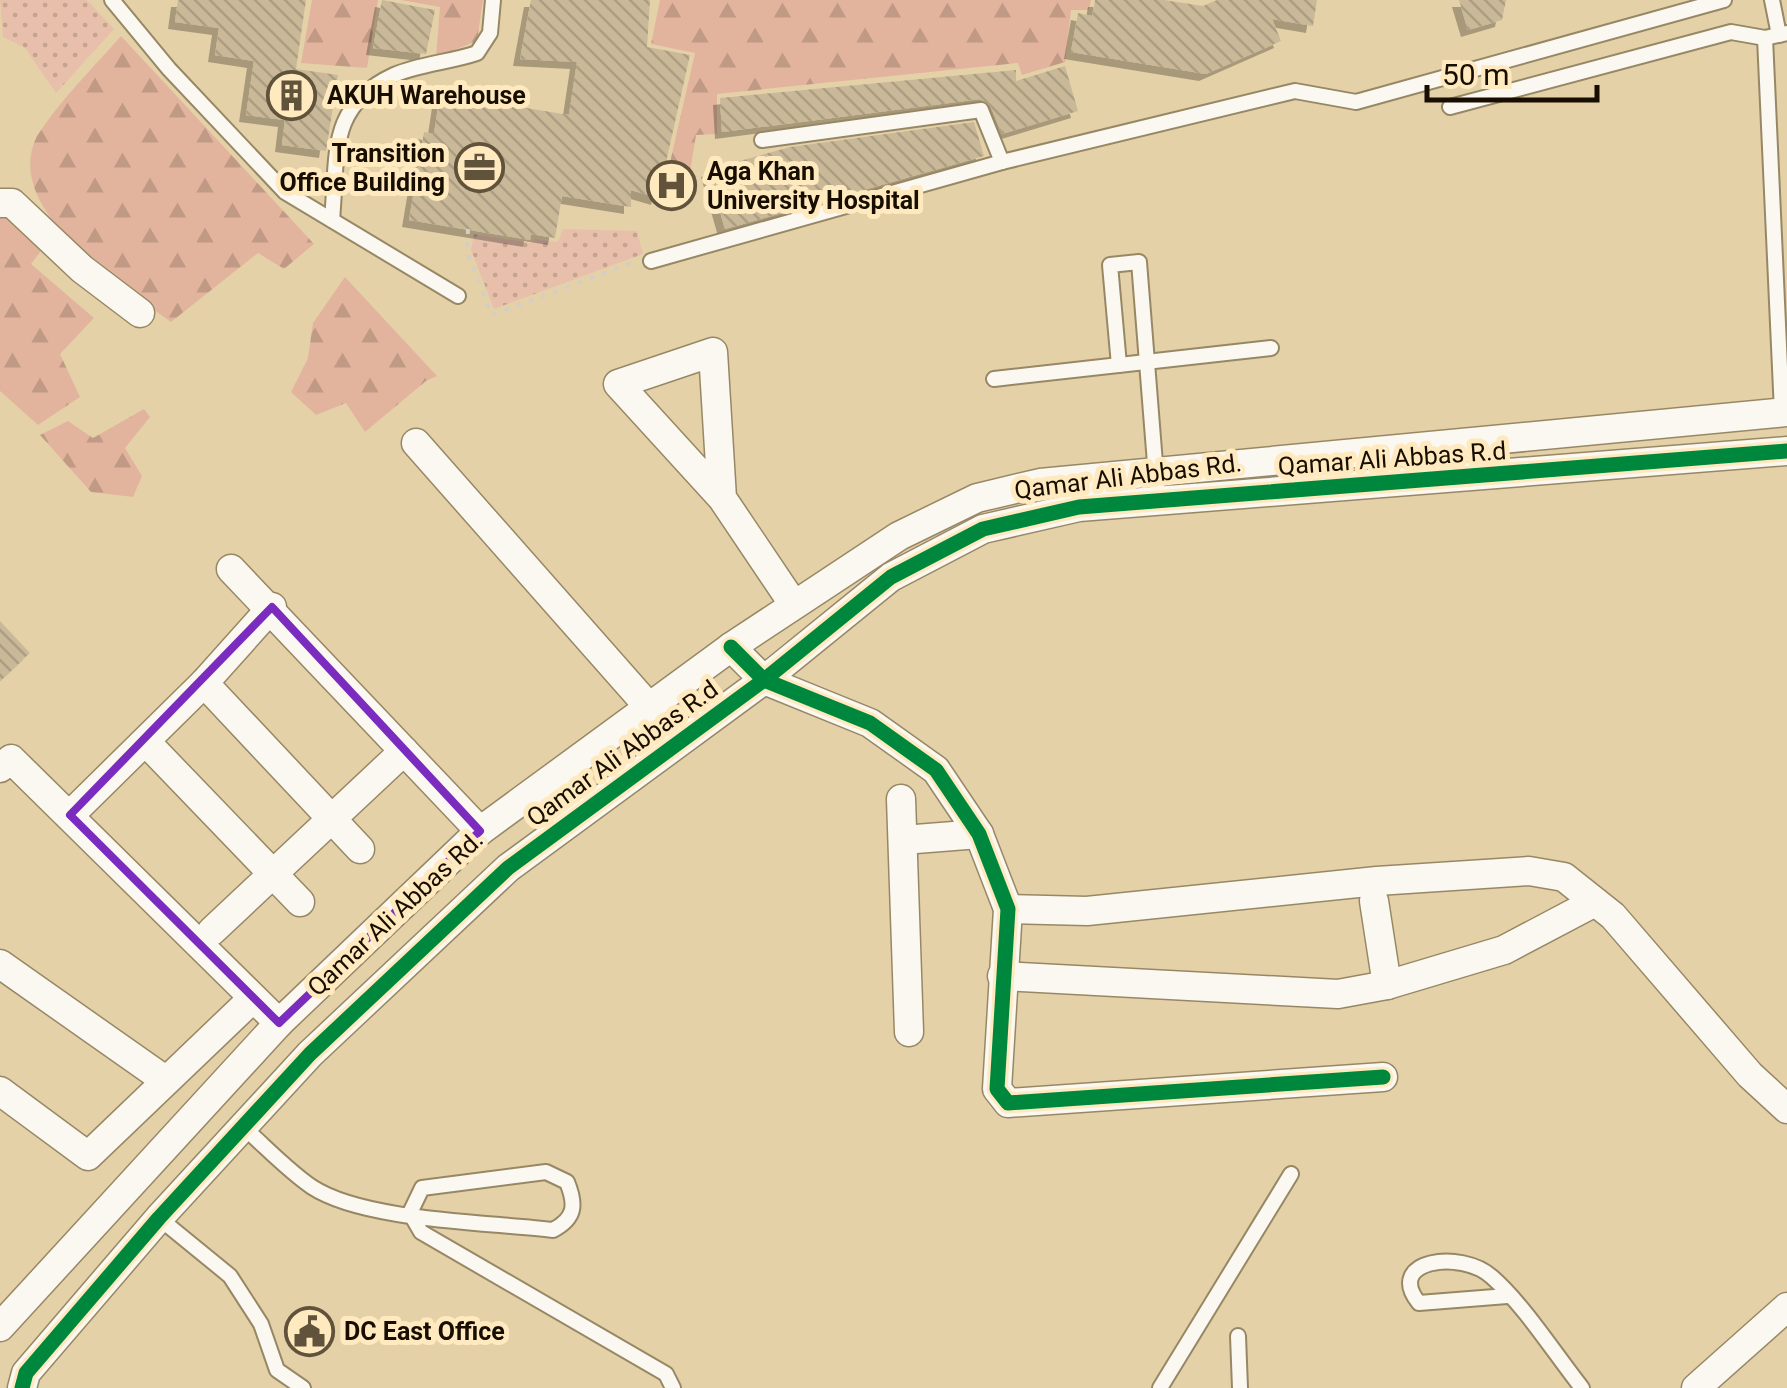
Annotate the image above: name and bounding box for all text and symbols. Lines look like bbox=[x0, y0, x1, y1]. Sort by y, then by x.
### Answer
scale bar bbox=[1427, 40, 1597, 102]
text: 50 m bbox=[1442, 57, 1509, 92]
building icon: AKUH Warehouse bbox=[266, 69, 318, 121]
place label: AKUH Warehouse bbox=[327, 81, 526, 110]
place label: Transition Office Building bbox=[280, 139, 445, 197]
office icon: Transition Office Building bbox=[454, 141, 506, 193]
place label: Aga Khan University Hospital bbox=[707, 157, 920, 215]
hospital icon: Aga Khan University Hospital bbox=[646, 159, 698, 211]
street label: Qamar Ali Abbas R.d bbox=[1277, 436, 1507, 481]
street label: Qamar Ali Abbas Rd. bbox=[1013, 448, 1243, 505]
street label: Qamar Ali Abbas R.d bbox=[521, 674, 723, 832]
street label: Qamar Ali Abbas Rd. bbox=[302, 825, 489, 1002]
public building icon: DC East Office bbox=[283, 1305, 335, 1357]
place label: DC East Office bbox=[344, 1317, 505, 1346]

